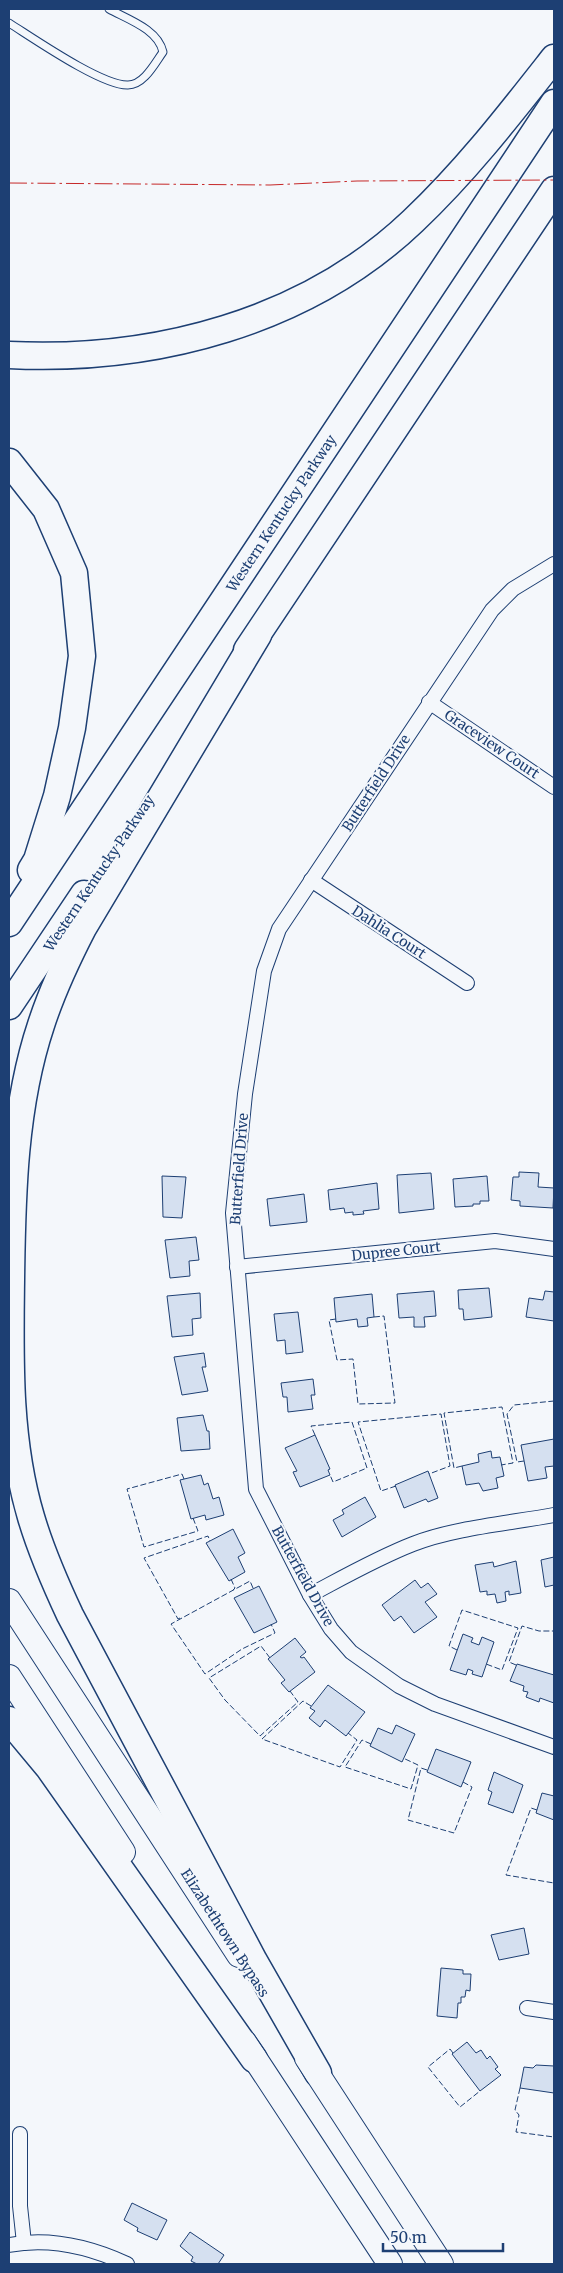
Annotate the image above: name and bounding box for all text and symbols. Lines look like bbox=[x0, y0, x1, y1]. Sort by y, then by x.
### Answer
street label: Western Kentucky Parkway bbox=[222, 430, 341, 596]
street label: Graceview Court bbox=[441, 706, 543, 783]
street label: Butterfield Drive bbox=[338, 731, 414, 835]
street label: Western Kentucky Parkway bbox=[39, 791, 159, 956]
street label: Dahlia Court bbox=[349, 901, 430, 963]
street label: Butterfield Drive bbox=[226, 1112, 252, 1226]
street label: Dupree Court bbox=[350, 1237, 442, 1265]
street label: Butterfield Drive bbox=[268, 1523, 338, 1629]
street label: Elizabethtown Bypass bbox=[177, 1865, 273, 2001]
scale bar bbox=[383, 2220, 503, 2252]
text: 50 m bbox=[390, 2228, 427, 2247]

